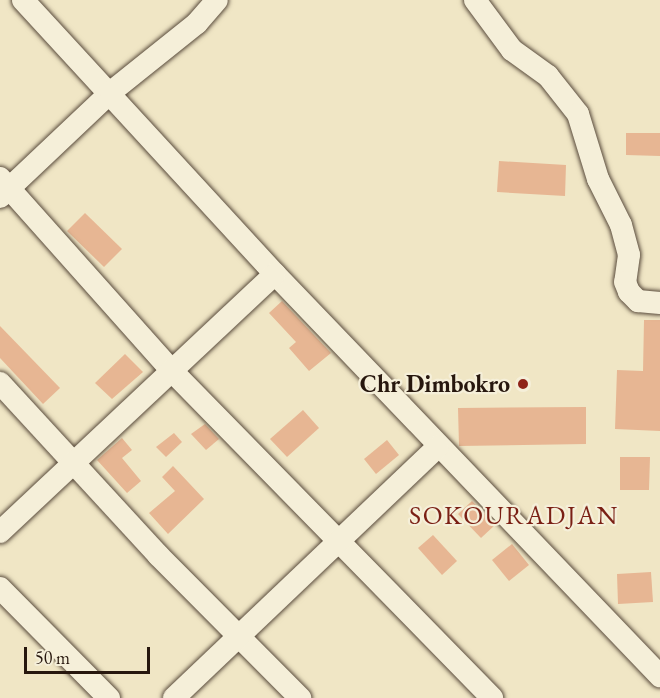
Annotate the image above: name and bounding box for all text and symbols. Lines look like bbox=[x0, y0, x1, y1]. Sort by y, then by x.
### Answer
place label: Chr Dimbokro bbox=[360, 370, 510, 398]
marker: Chr Dimbokro bbox=[514, 375, 532, 393]
district label: SOKOURADJAN bbox=[409, 500, 619, 532]
scale bar bbox=[27, 635, 153, 673]
text: 50 m bbox=[35, 646, 70, 669]

